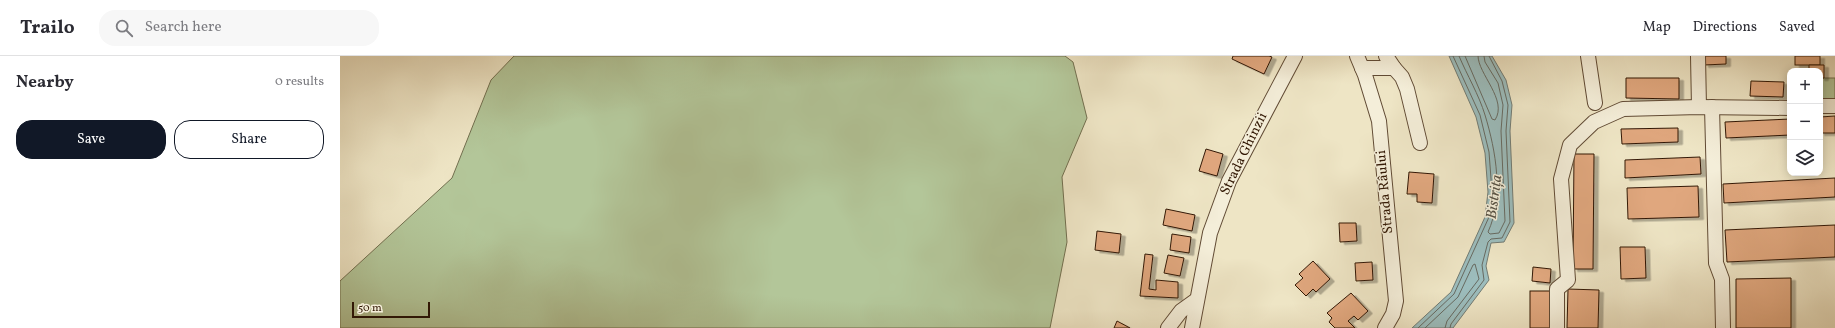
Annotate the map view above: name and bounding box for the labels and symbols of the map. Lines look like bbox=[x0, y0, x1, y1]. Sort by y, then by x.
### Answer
street label: Strada Ghinzii bbox=[1216, 110, 1272, 198]
street label: Strada Râului bbox=[1372, 149, 1398, 235]
water label: Bistrița bbox=[1482, 174, 1508, 220]
scale bar bbox=[352, 300, 430, 319]

